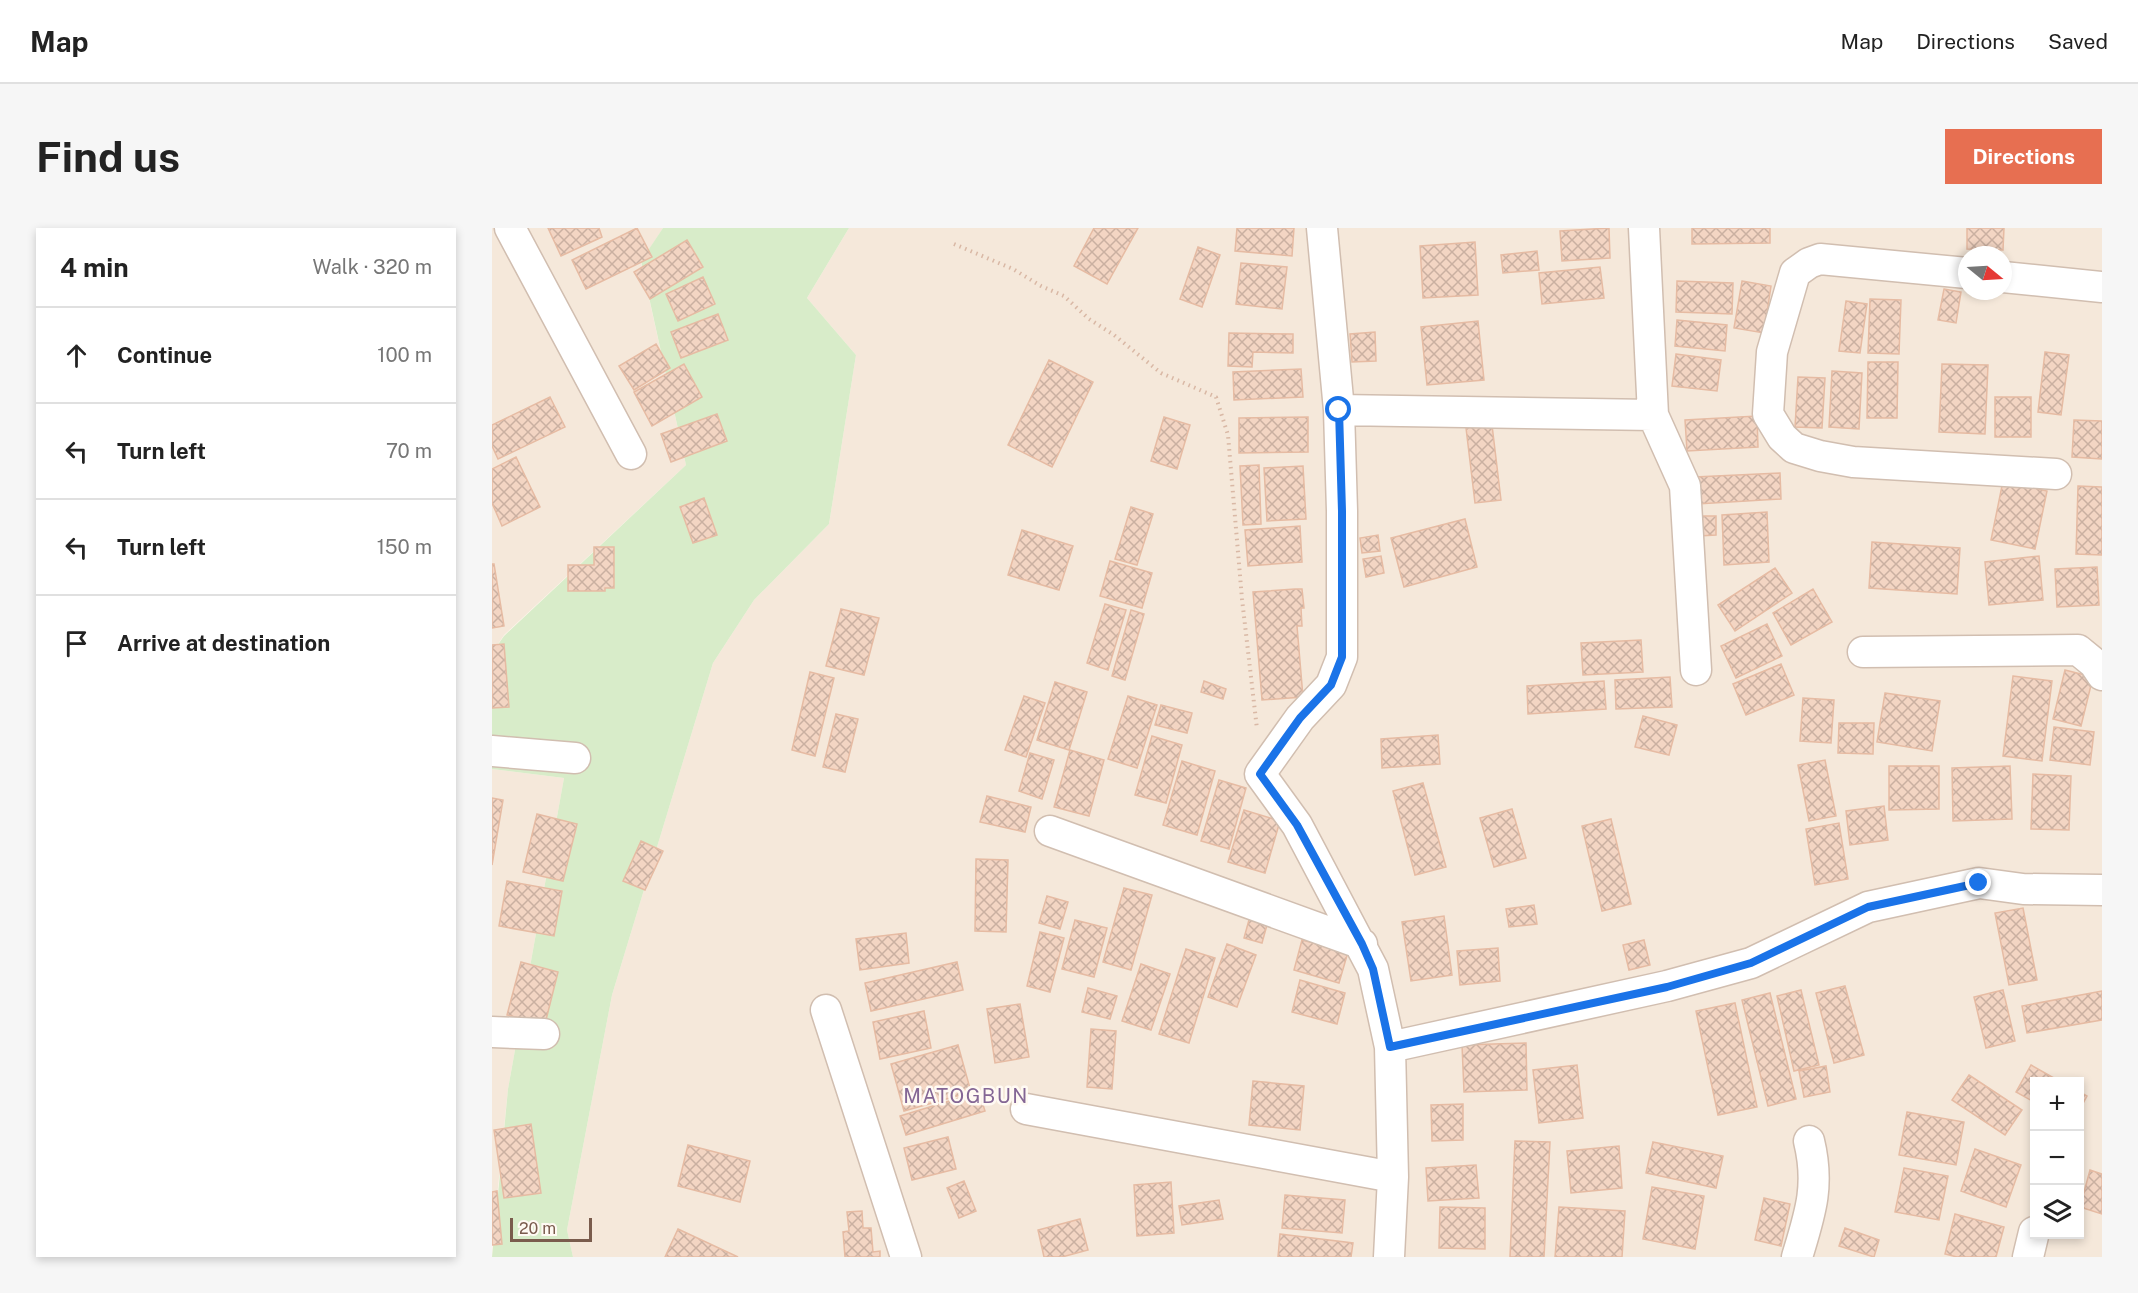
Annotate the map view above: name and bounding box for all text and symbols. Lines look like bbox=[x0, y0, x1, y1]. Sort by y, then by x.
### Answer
text: Map bbox=[30, 25, 89, 58]
text: Map bbox=[1841, 29, 1883, 54]
text: Directions bbox=[1916, 29, 2015, 54]
text: Saved bbox=[2048, 29, 2108, 54]
button: Directions bbox=[1945, 129, 2102, 184]
text: Find us bbox=[36, 132, 180, 181]
north arrow bbox=[1958, 246, 2012, 300]
text: 4 min bbox=[60, 252, 129, 283]
text: Walk · 320 m bbox=[312, 255, 432, 279]
icon: ahead bbox=[60, 339, 93, 372]
text: Continue bbox=[117, 342, 212, 368]
text: 100 m bbox=[377, 343, 432, 367]
route start bbox=[1325, 396, 1351, 422]
icon: left bbox=[60, 435, 93, 468]
text: Turn left bbox=[117, 438, 206, 464]
text: 70 m bbox=[386, 439, 432, 463]
icon: left bbox=[60, 531, 93, 564]
text: Turn left bbox=[117, 534, 206, 560]
text: 150 m bbox=[377, 535, 432, 559]
icon: arrive bbox=[60, 627, 93, 660]
text: Arrive at destination bbox=[117, 630, 330, 656]
route end bbox=[1965, 869, 1991, 895]
map controls bbox=[2030, 1077, 2084, 1239]
button: + bbox=[2030, 1077, 2084, 1131]
district label: MATOGBUN bbox=[903, 1084, 1029, 1108]
button: − bbox=[2030, 1131, 2084, 1185]
button: layers bbox=[2030, 1185, 2084, 1239]
scale bar bbox=[510, 1215, 592, 1242]
text: 20 m bbox=[519, 1219, 556, 1238]

